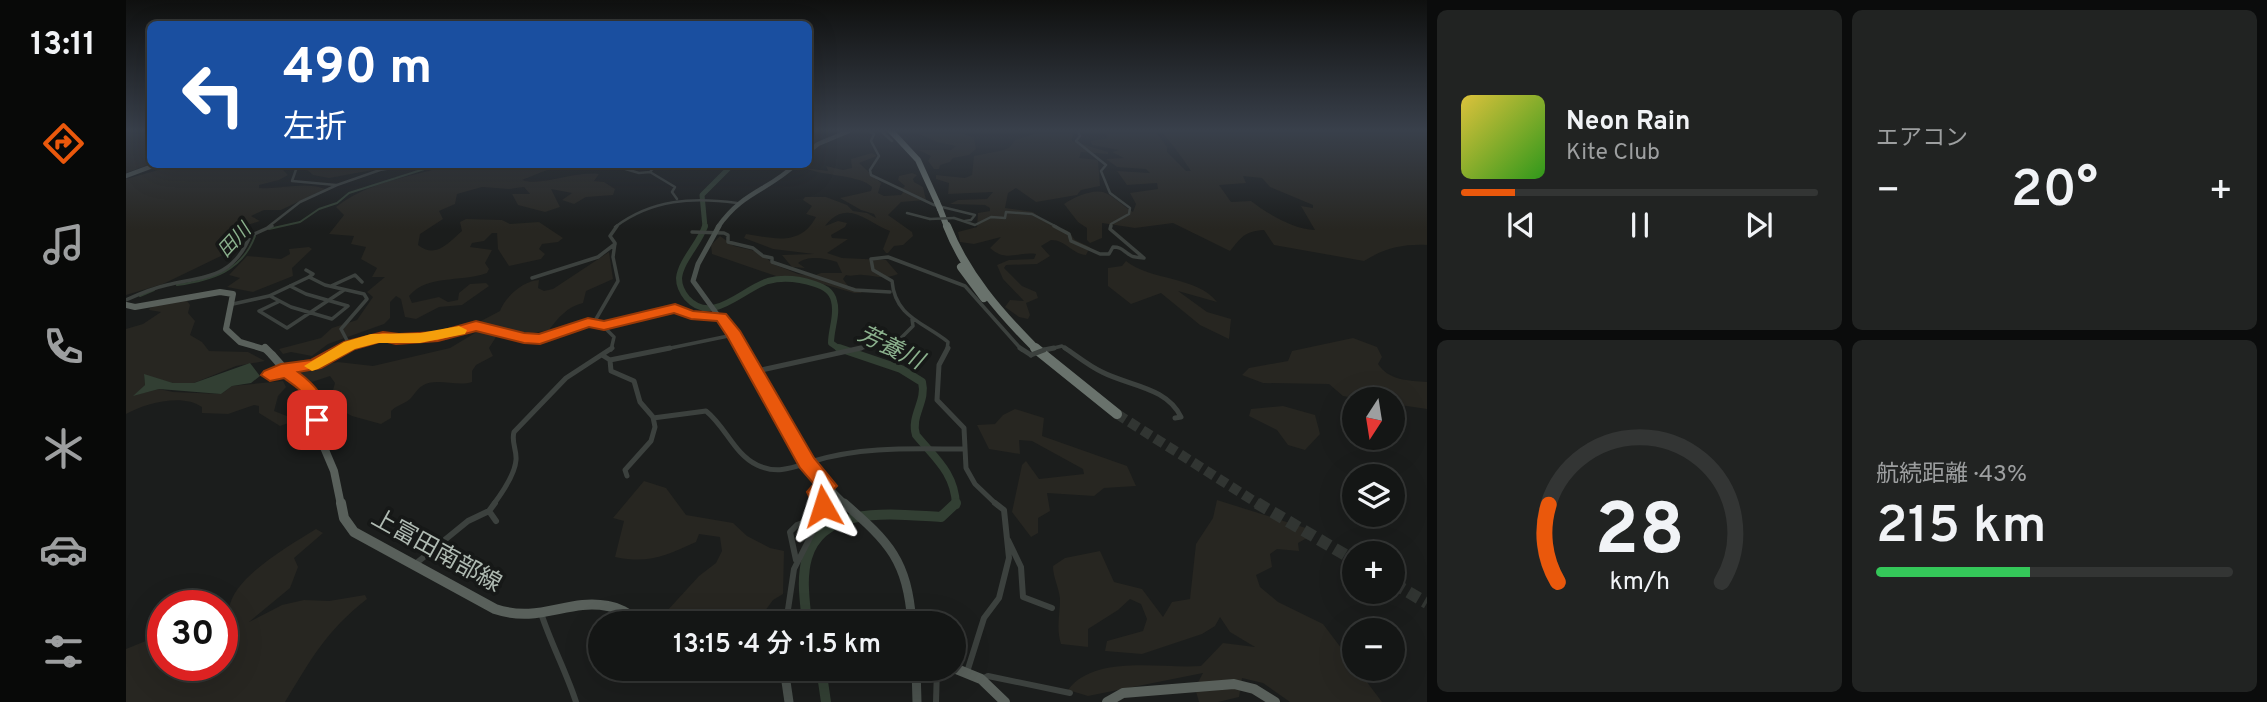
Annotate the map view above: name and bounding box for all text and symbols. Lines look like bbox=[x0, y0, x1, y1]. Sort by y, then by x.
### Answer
text: 13:11 bbox=[30, 26, 96, 66]
text: 490 m bbox=[283, 39, 432, 101]
icon: left bbox=[168, 49, 259, 140]
text: Neon Rain bbox=[1566, 106, 1691, 139]
text: 左折 bbox=[283, 109, 347, 149]
icon: directions bbox=[39, 119, 88, 168]
text: エアコン bbox=[1876, 125, 1968, 154]
text: Kite Club bbox=[1566, 139, 1660, 168]
text: 20° bbox=[2011, 159, 2098, 225]
text: − bbox=[1876, 168, 1901, 217]
text: + bbox=[2208, 168, 2233, 217]
icon: previous bbox=[1502, 206, 1540, 244]
icon: pause bbox=[1621, 206, 1659, 244]
icon: next bbox=[1740, 206, 1778, 244]
water label: 田川 bbox=[213, 217, 258, 263]
icon: music bbox=[39, 220, 88, 269]
water label: 芳養川 bbox=[853, 321, 930, 378]
icon: phone bbox=[39, 322, 88, 371]
north arrow bbox=[1342, 387, 1405, 450]
map controls bbox=[1342, 387, 1405, 681]
pin bbox=[287, 390, 347, 450]
icon: arrive bbox=[298, 401, 336, 439]
icon: climate bbox=[39, 424, 88, 473]
text: 航続距離 · 43% bbox=[1876, 461, 2027, 490]
button: layers bbox=[1342, 464, 1405, 527]
position arrow bbox=[786, 469, 860, 543]
text: 28 bbox=[1594, 488, 1685, 580]
text: 215 km bbox=[1876, 495, 2047, 561]
street label: 上富田南部線 bbox=[366, 504, 506, 600]
icon: car bbox=[39, 525, 88, 574]
button: + bbox=[1342, 541, 1405, 604]
text: km/h bbox=[1609, 567, 1670, 599]
speed limit sign: 30 bbox=[147, 590, 238, 681]
button: − bbox=[1342, 618, 1405, 681]
icon: filters bbox=[39, 627, 88, 676]
text: 13:15 · 4 分 · 1.5 km bbox=[673, 629, 881, 662]

